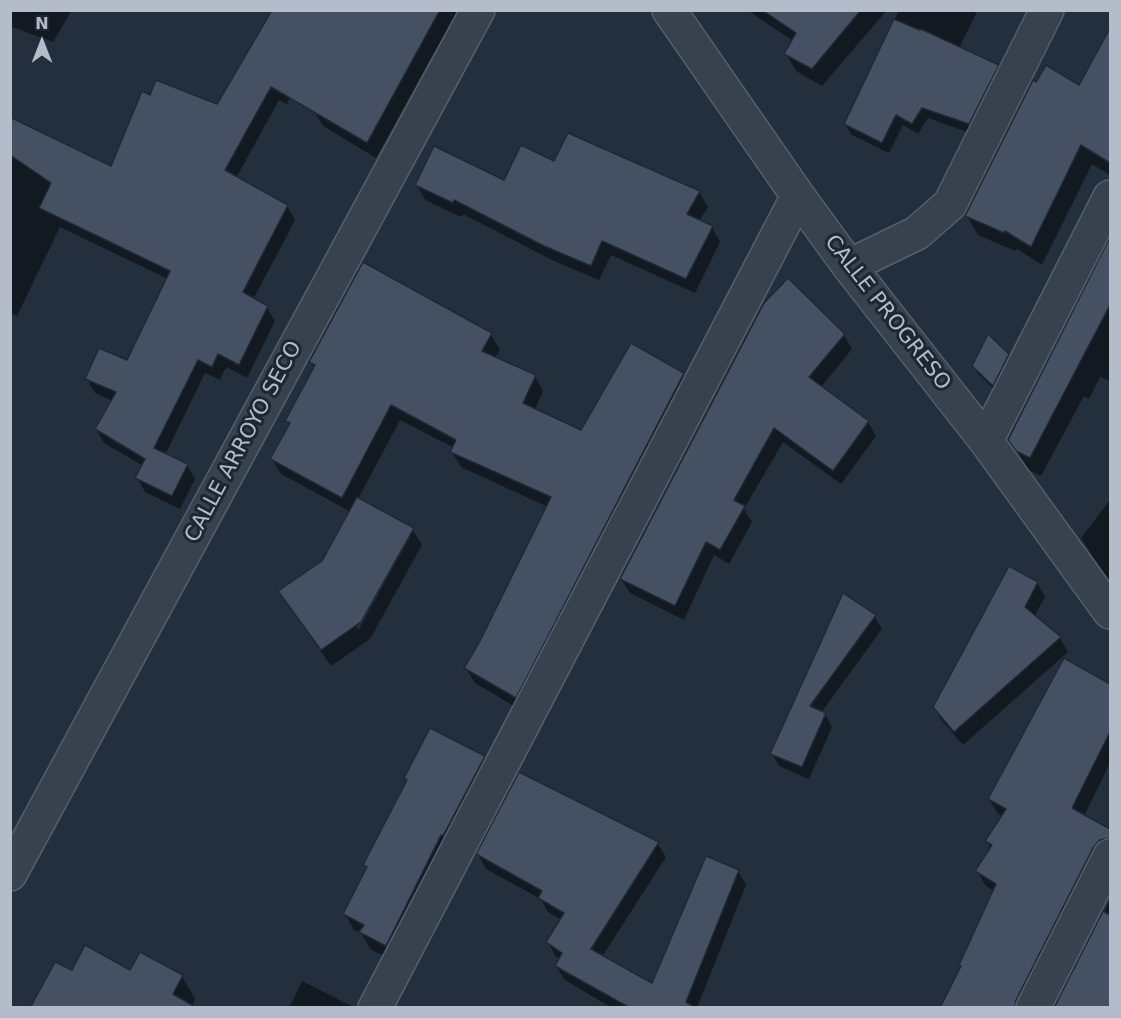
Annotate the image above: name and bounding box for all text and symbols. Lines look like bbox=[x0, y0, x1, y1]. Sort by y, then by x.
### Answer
north arrow bbox=[12, 12, 72, 72]
text: N bbox=[35, 14, 49, 33]
street label: CALLE PROGRESO bbox=[819, 230, 955, 396]
street label: CALLE ARROYO SECO bbox=[180, 337, 308, 547]

